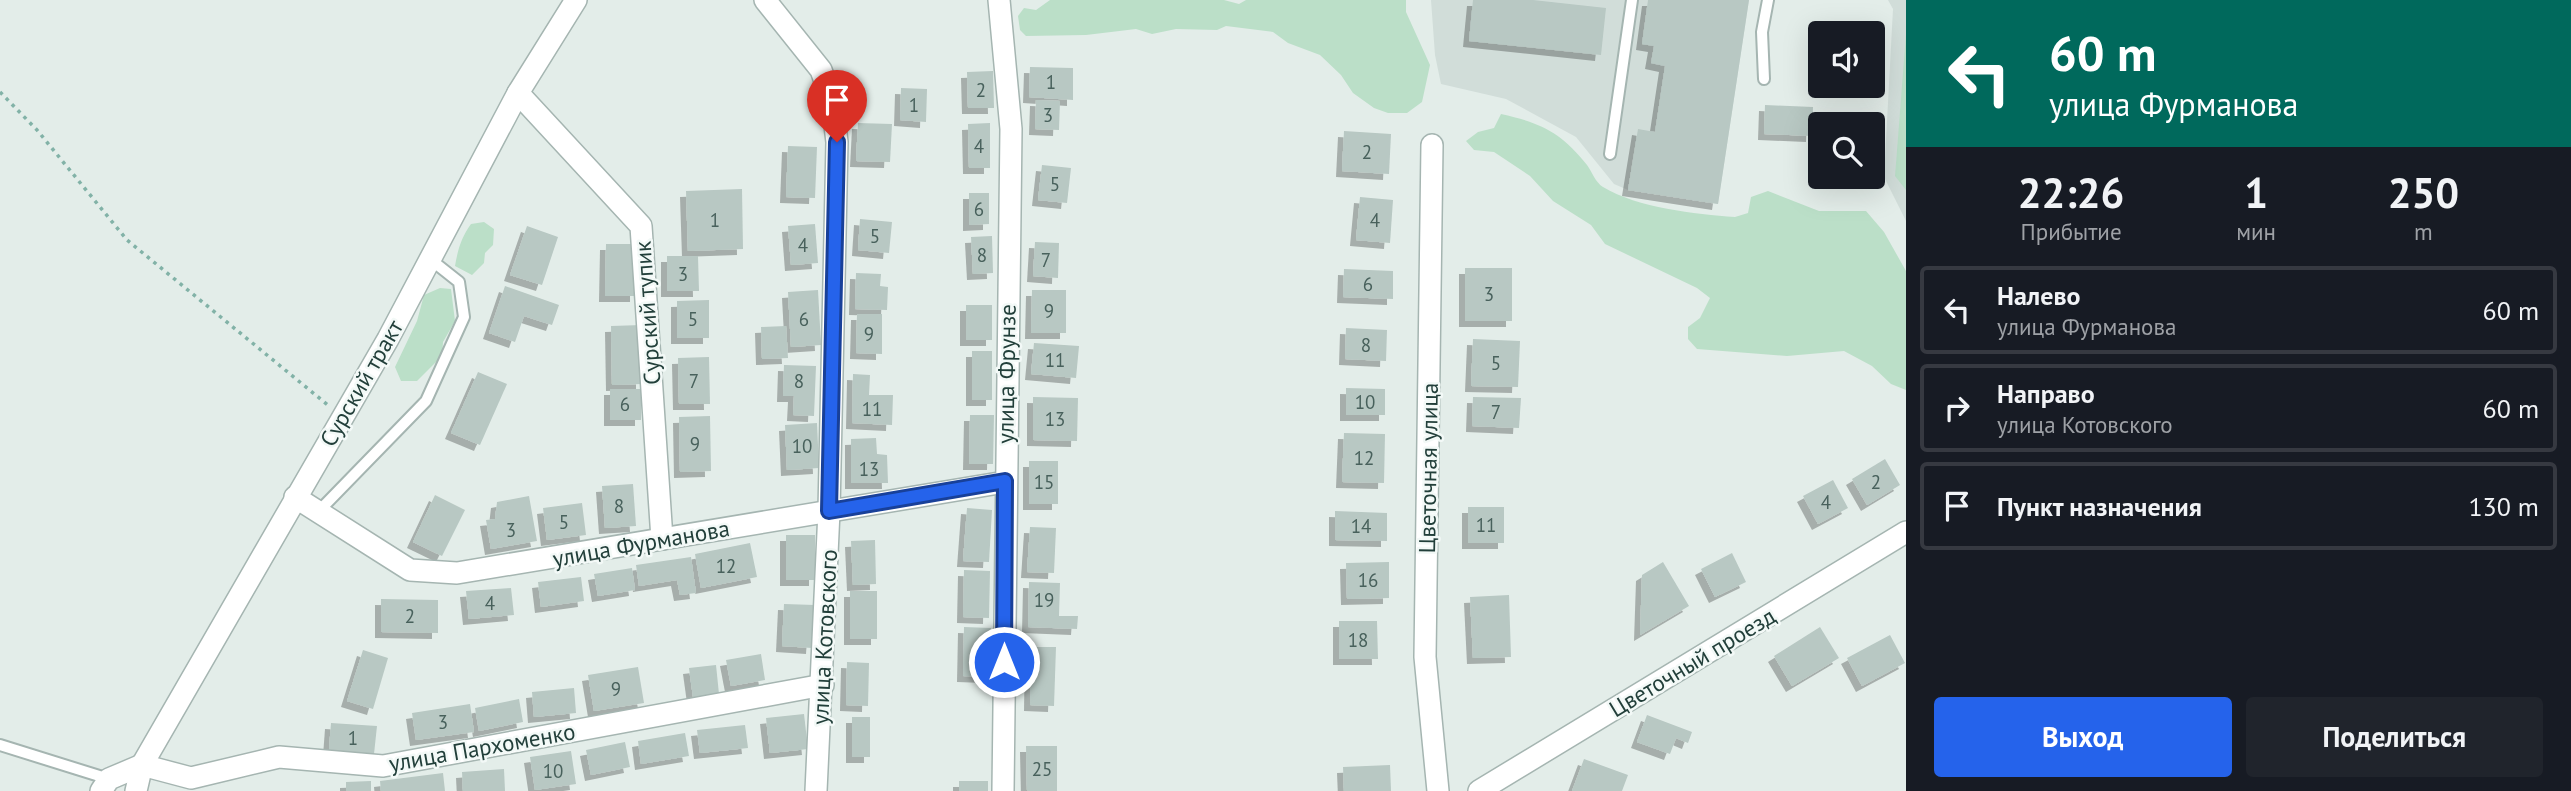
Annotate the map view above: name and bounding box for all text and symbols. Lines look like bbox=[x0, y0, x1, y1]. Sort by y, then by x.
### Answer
map controls bbox=[1808, 21, 1885, 189]
button: sound bbox=[1808, 21, 1885, 98]
text: 60 m bbox=[2049, 21, 2156, 85]
icon: left bbox=[1934, 28, 2025, 119]
pin bbox=[807, 70, 867, 142]
house number: 1 bbox=[1046, 70, 1056, 94]
house number: 2 bbox=[976, 78, 986, 102]
icon: arrive bbox=[818, 81, 856, 119]
text: улица Фурманова bbox=[2049, 83, 2298, 125]
house number: 1 bbox=[909, 93, 919, 117]
house number: 3 bbox=[1043, 103, 1053, 127]
button: search bbox=[1808, 112, 1885, 189]
house number: 4 bbox=[974, 134, 984, 158]
house number: 2 bbox=[1362, 140, 1372, 164]
text: 22:26 bbox=[2018, 165, 2124, 220]
text: 1 bbox=[2244, 165, 2268, 220]
text: 250 bbox=[2388, 165, 2459, 220]
house number: 5 bbox=[1050, 172, 1060, 196]
house number: 6 bbox=[974, 197, 984, 221]
house number: 1 bbox=[710, 208, 720, 232]
house number: 4 bbox=[1370, 208, 1380, 232]
text: Прибытие bbox=[2021, 217, 2122, 246]
text: мин bbox=[2236, 217, 2276, 246]
text: m bbox=[2414, 217, 2433, 246]
house number: 5 bbox=[870, 224, 880, 248]
house number: 4 bbox=[798, 233, 808, 257]
street label: Сурский тупик bbox=[628, 240, 666, 386]
house number: 8 bbox=[977, 243, 987, 267]
house number: 7 bbox=[1041, 248, 1051, 272]
house number: 3 bbox=[678, 262, 688, 286]
house number: 6 bbox=[1363, 272, 1373, 296]
text: Налево bbox=[1997, 279, 2081, 312]
house number: 3 bbox=[1484, 282, 1494, 306]
icon: left bbox=[1938, 291, 1976, 329]
text: 60 m bbox=[2483, 294, 2539, 327]
house number: 9 bbox=[1044, 299, 1054, 323]
street label: улица Фрунзе bbox=[990, 304, 1022, 444]
house number: 5 bbox=[688, 307, 698, 331]
house number: 6 bbox=[799, 307, 809, 331]
text: улица Фурманова bbox=[1997, 312, 2176, 341]
street label: Сурский тракт bbox=[313, 314, 409, 451]
house number: 9 bbox=[864, 322, 874, 346]
house number: 8 bbox=[1361, 333, 1371, 357]
house number: 11 bbox=[1045, 348, 1065, 372]
house number: 5 bbox=[1491, 351, 1501, 375]
house number: 7 bbox=[689, 369, 699, 393]
house number: 8 bbox=[794, 369, 804, 393]
text: Направо bbox=[1997, 377, 2095, 410]
street label: Цветочная улица bbox=[1412, 382, 1444, 554]
icon: right bbox=[1938, 389, 1976, 427]
house number: 10 bbox=[1355, 390, 1375, 414]
house number: 6 bbox=[620, 392, 630, 416]
text: 60 m bbox=[2483, 392, 2539, 425]
house number: 11 bbox=[862, 397, 882, 421]
house number: 7 bbox=[1491, 400, 1501, 424]
house number: 13 bbox=[1045, 407, 1065, 431]
text: улица Котовского bbox=[1997, 410, 2173, 439]
house number: 9 bbox=[690, 432, 700, 456]
house number: 10 bbox=[792, 434, 812, 458]
house number: 12 bbox=[1354, 446, 1374, 470]
house number: 13 bbox=[859, 457, 879, 481]
house number: 15 bbox=[1034, 470, 1054, 494]
house number: 2 bbox=[1871, 470, 1881, 494]
icon: arrive bbox=[1938, 487, 1976, 525]
house number: 4 bbox=[1821, 490, 1831, 514]
text: Пункт назначения bbox=[1997, 490, 2202, 523]
text: 130 m bbox=[2468, 490, 2539, 523]
house number: 8 bbox=[614, 494, 624, 518]
house number: 5 bbox=[559, 510, 569, 534]
street label: улица Фурманова bbox=[550, 513, 732, 573]
house number: 11 bbox=[1476, 513, 1496, 537]
house number: 14 bbox=[1351, 514, 1371, 538]
house number: 3 bbox=[506, 518, 516, 542]
street label: улица Котовского bbox=[805, 549, 843, 725]
house number: 12 bbox=[716, 554, 736, 578]
house number: 16 bbox=[1358, 568, 1378, 592]
house number: 19 bbox=[1034, 588, 1054, 612]
house number: 4 bbox=[485, 591, 495, 615]
street label: Цветочный проезд bbox=[1604, 601, 1780, 723]
house number: 2 bbox=[405, 604, 415, 628]
position arrow bbox=[967, 625, 1041, 699]
house number: 18 bbox=[1348, 628, 1368, 652]
house number: 9 bbox=[611, 677, 621, 701]
button: Выход bbox=[1934, 697, 2232, 777]
button: Поделиться bbox=[2246, 697, 2543, 777]
house number: 3 bbox=[438, 710, 448, 734]
street label: улица Пархоменко bbox=[386, 716, 578, 778]
house number: 1 bbox=[348, 726, 358, 750]
house number: 25 bbox=[1032, 757, 1052, 781]
house number: 10 bbox=[543, 759, 563, 783]

